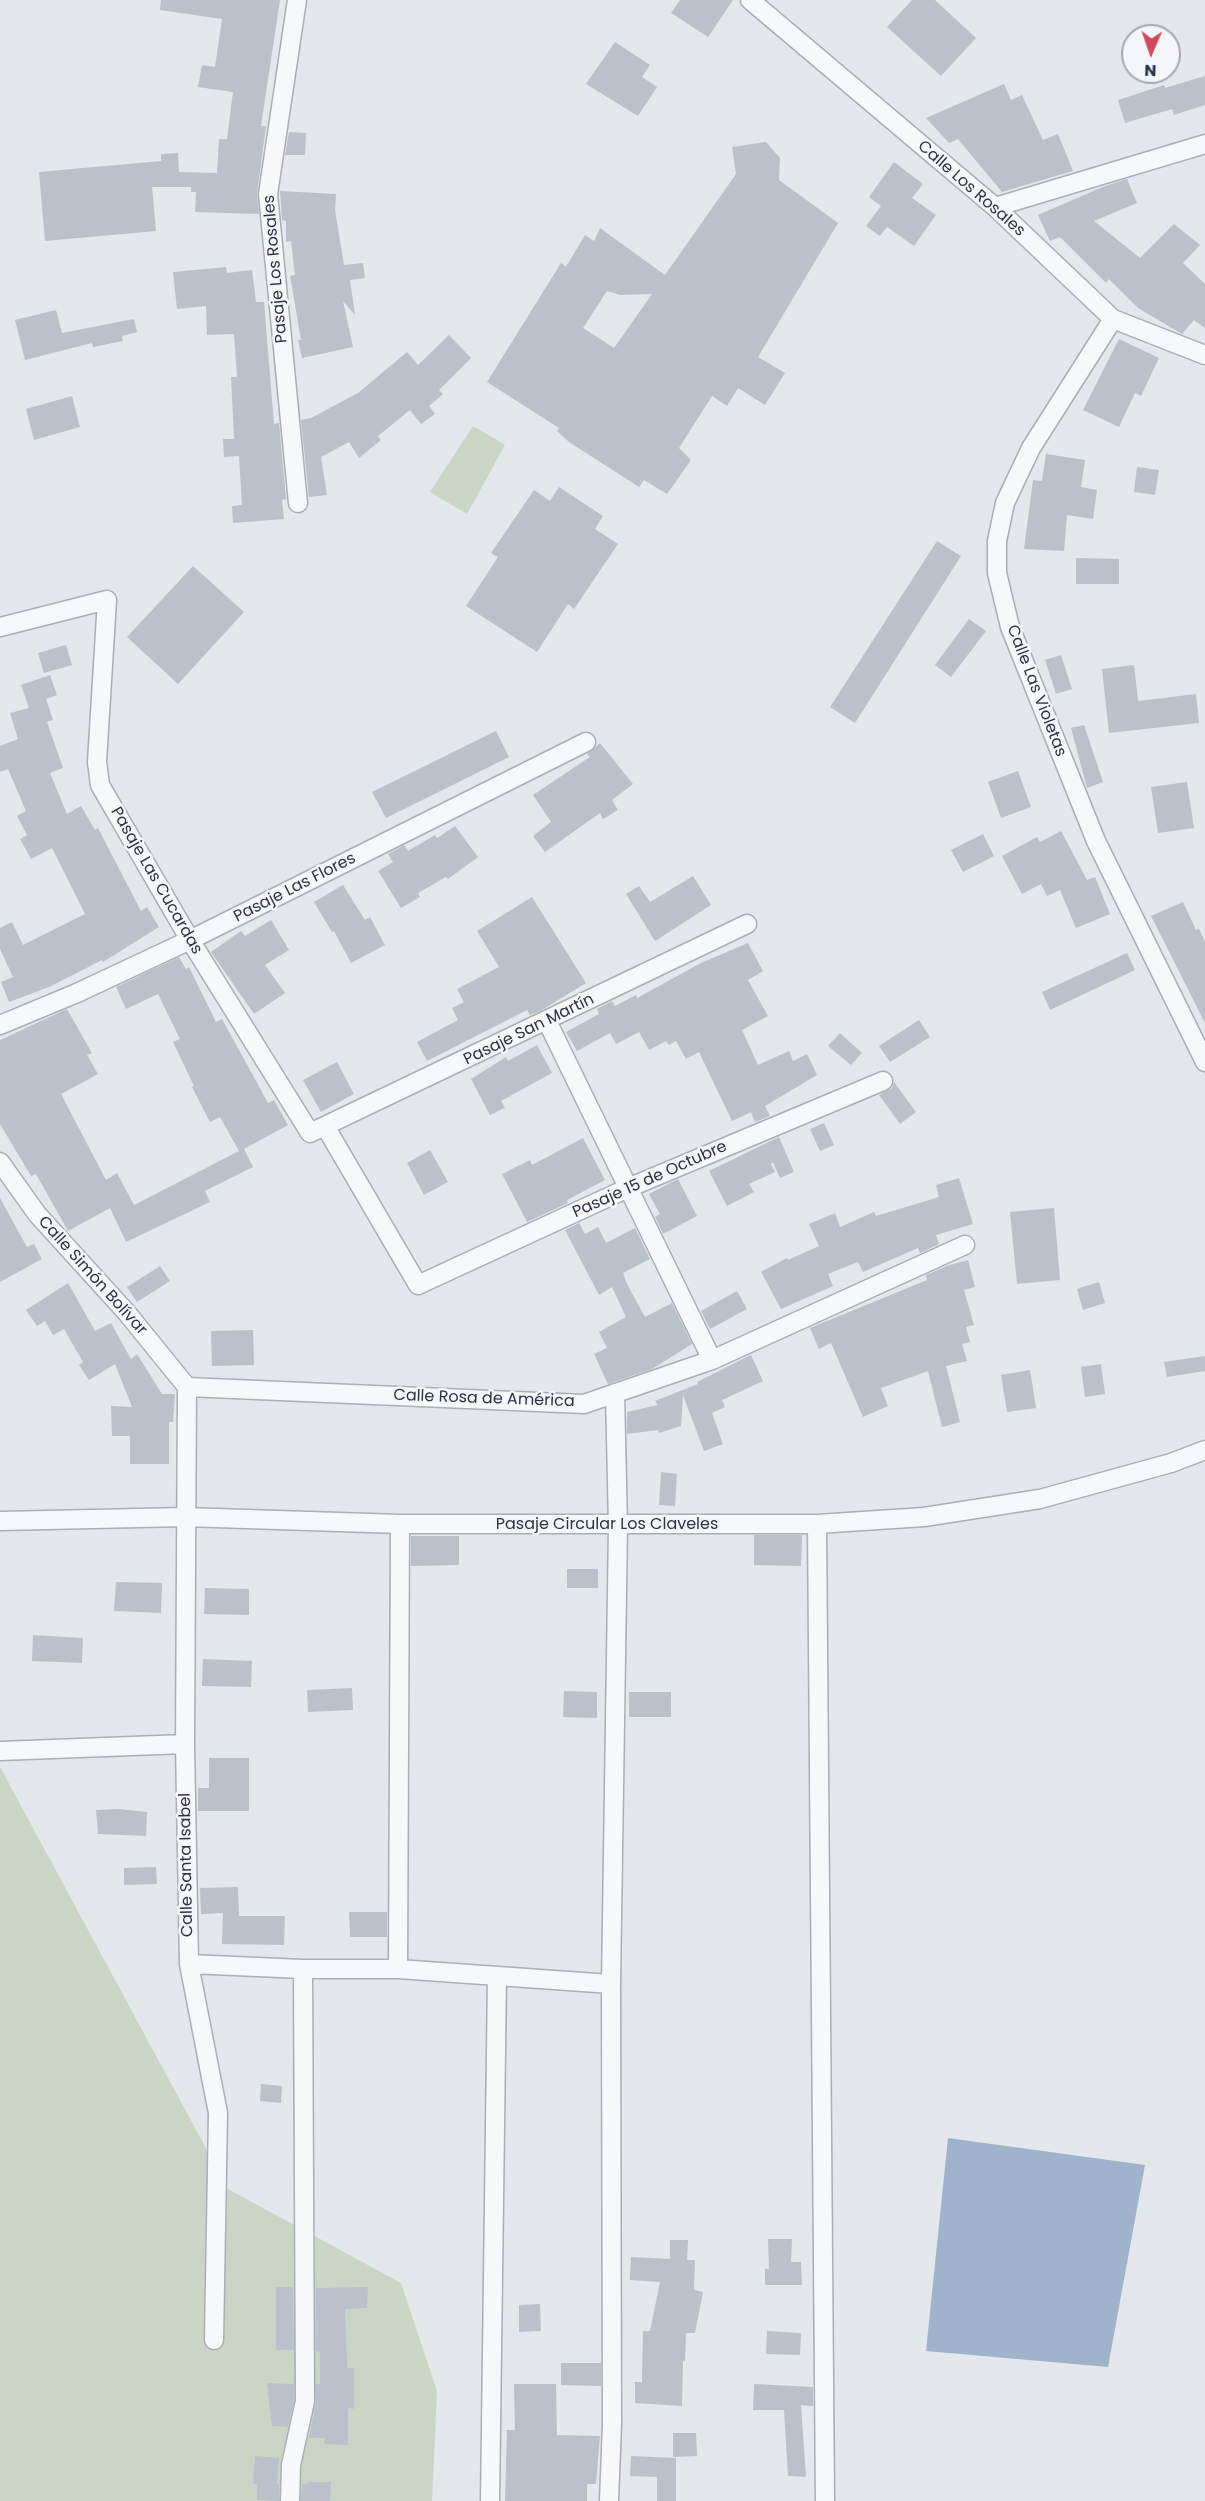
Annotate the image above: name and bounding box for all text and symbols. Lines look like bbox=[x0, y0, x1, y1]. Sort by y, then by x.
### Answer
north arrow bbox=[1121, 24, 1181, 84]
text: N bbox=[1144, 59, 1157, 82]
street label: Calle Los Rosales bbox=[913, 137, 1029, 241]
street label: Pasaje Los Rosales bbox=[260, 194, 292, 344]
street label: Calle Las Violetas bbox=[1002, 622, 1070, 760]
street label: Pasaje Las Cucardas bbox=[106, 804, 206, 958]
street label: Pasaje Las Flores bbox=[231, 849, 359, 927]
street label: Pasaje San Martín bbox=[461, 990, 597, 1070]
street label: Pasaje 15 de Octubre bbox=[570, 1137, 730, 1223]
street label: Calle Simón Bolívar bbox=[34, 1213, 150, 1339]
street label: Calle Rosa de América bbox=[393, 1386, 575, 1412]
street label: Pasaje Circular Los Claveles bbox=[496, 1515, 718, 1535]
street label: Calle Santa Isabel bbox=[176, 1793, 198, 1937]

